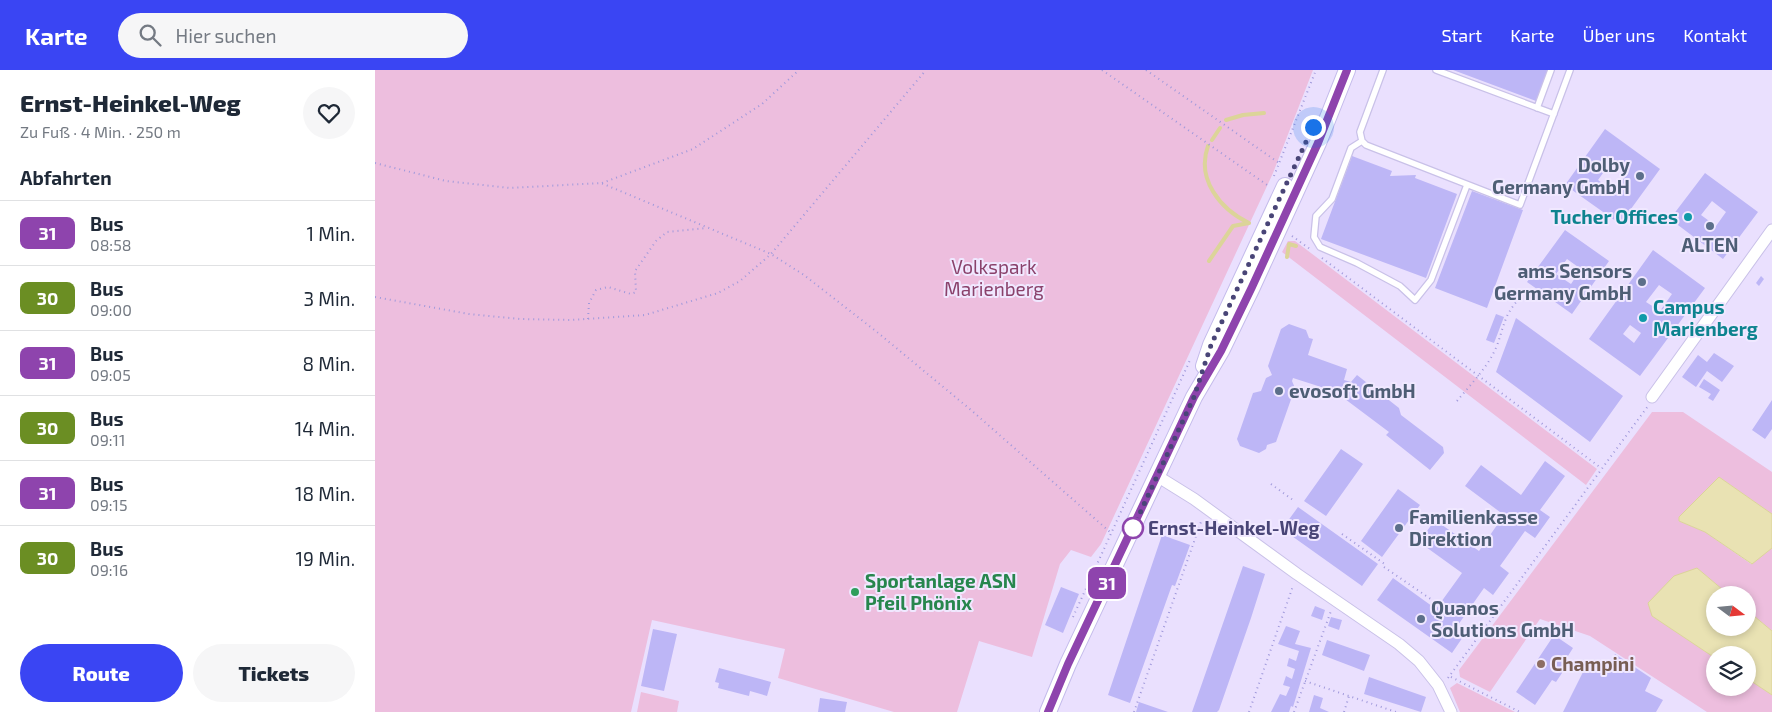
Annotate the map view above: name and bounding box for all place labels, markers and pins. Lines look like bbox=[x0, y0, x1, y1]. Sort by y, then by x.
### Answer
place label: Dolby Germany GmbH bbox=[1492, 153, 1630, 199]
marker: Dolby Germany GmbH bbox=[1634, 170, 1646, 182]
place label: Tucher Offices bbox=[1550, 205, 1678, 228]
marker: Tucher Offices bbox=[1682, 211, 1694, 223]
marker: ALTEN bbox=[1704, 220, 1716, 232]
place label: ALTEN bbox=[1682, 233, 1738, 256]
place label: ams Sensors Germany GmbH bbox=[1494, 259, 1632, 305]
marker: ams Sensors Germany GmbH bbox=[1636, 276, 1648, 288]
place label: Campus Marienberg bbox=[1653, 295, 1758, 340]
marker: Campus Marienberg bbox=[1637, 312, 1649, 324]
place label: evosoft GmbH bbox=[1289, 379, 1416, 402]
marker: evosoft GmbH bbox=[1273, 385, 1285, 397]
place label: Familienkasse Direktion bbox=[1409, 505, 1538, 550]
place label: Ernst-Heinkel-Weg bbox=[1148, 516, 1319, 539]
marker: Ernst-Heinkel-Weg bbox=[1122, 517, 1144, 539]
marker: Familienkasse Direktion bbox=[1393, 522, 1405, 534]
place label: Sportanlage ASN Pfeil Phönix bbox=[865, 569, 1017, 614]
marker: Sportanlage ASN Pfeil Phönix bbox=[849, 586, 861, 598]
place label: Quanos Solutions GmbH bbox=[1431, 596, 1574, 641]
marker: Quanos Solutions GmbH bbox=[1415, 613, 1427, 625]
place label: Champini bbox=[1551, 652, 1634, 675]
marker: Champini bbox=[1535, 658, 1547, 670]

